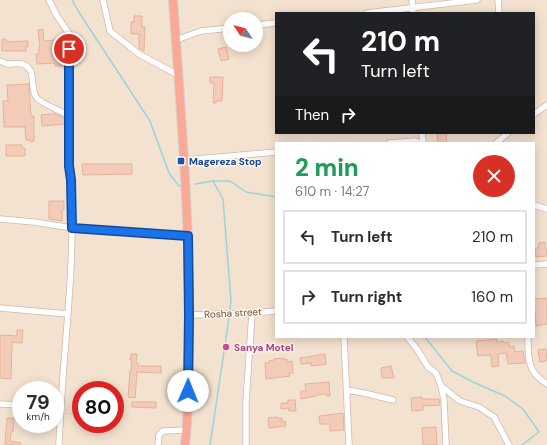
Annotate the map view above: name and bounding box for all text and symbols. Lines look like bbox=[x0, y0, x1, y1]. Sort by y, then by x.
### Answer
north arrow bbox=[223, 12, 263, 52]
map controls bbox=[223, 12, 263, 52]
text: 210 m bbox=[361, 23, 440, 60]
icon: left bbox=[295, 28, 347, 80]
pin bbox=[52, 32, 86, 66]
icon: arrive bbox=[58, 38, 80, 60]
text: Turn left bbox=[361, 59, 430, 83]
icon: right bbox=[337, 104, 359, 126]
text: Then bbox=[295, 105, 329, 125]
text: 2 min bbox=[295, 152, 359, 183]
place label: Magereza Stop bbox=[189, 155, 262, 168]
button: close bbox=[473, 155, 515, 197]
marker: Magereza Stop bbox=[176, 156, 186, 166]
text: 610 m · 14:27 bbox=[295, 183, 369, 200]
icon: left bbox=[297, 226, 319, 248]
text: Turn left bbox=[331, 227, 392, 247]
text: 210 m bbox=[472, 227, 513, 247]
icon: right bbox=[297, 286, 319, 308]
text: Turn right bbox=[331, 287, 402, 307]
text: 160 m bbox=[471, 287, 513, 307]
street label: Rosha street bbox=[204, 305, 262, 321]
place label: Sanya Motel bbox=[234, 341, 294, 354]
marker: Sanya Motel bbox=[221, 342, 231, 352]
position arrow bbox=[167, 370, 209, 412]
speed limit sign: 80 bbox=[72, 381, 124, 433]
text: 79 bbox=[26, 389, 50, 415]
text: km/h bbox=[26, 410, 50, 423]

